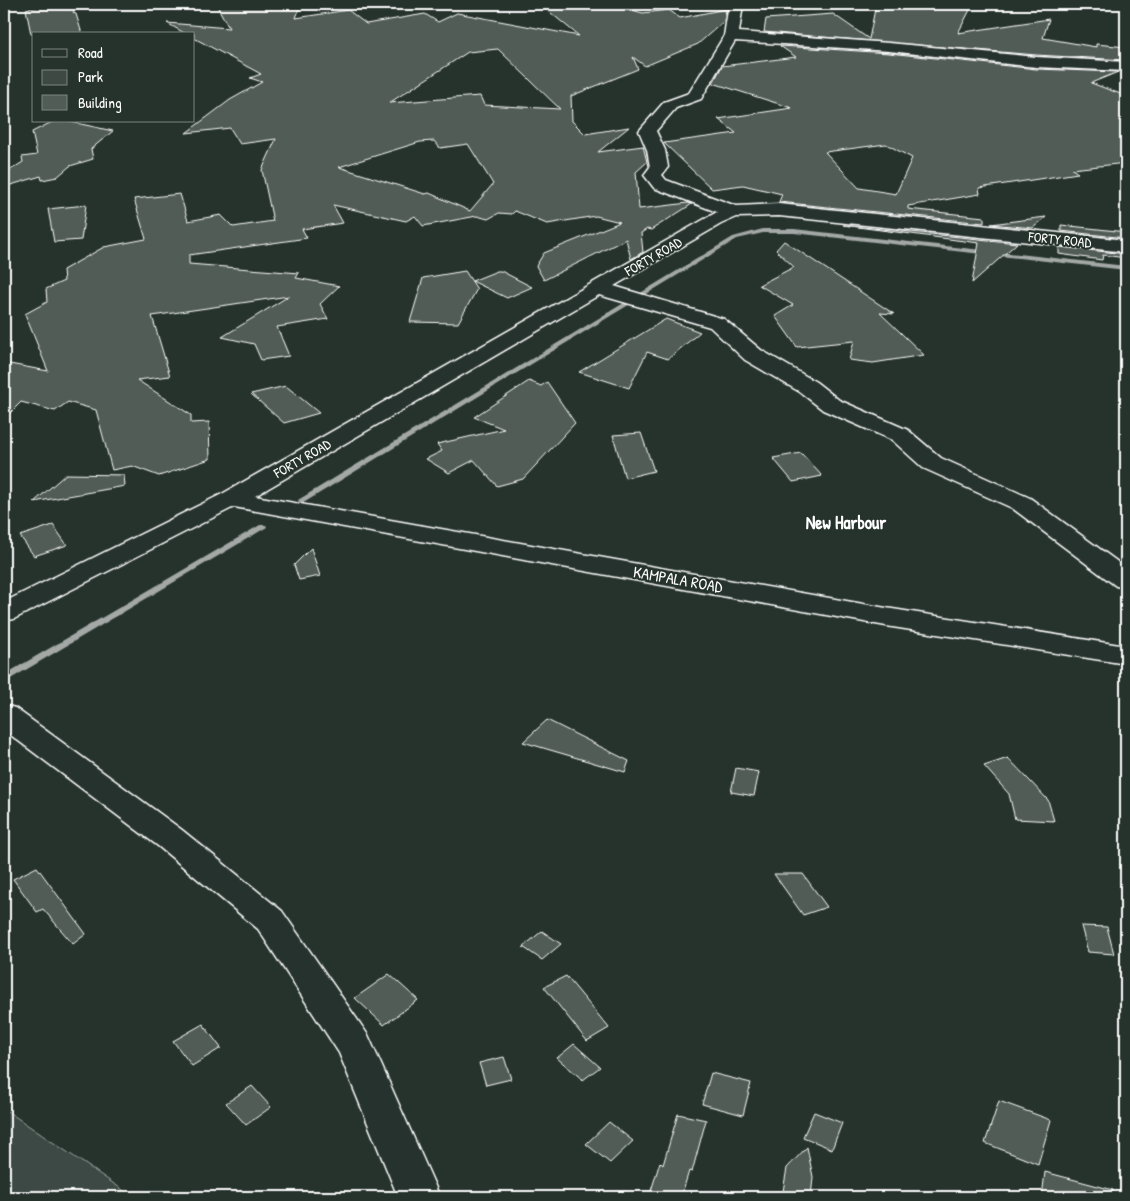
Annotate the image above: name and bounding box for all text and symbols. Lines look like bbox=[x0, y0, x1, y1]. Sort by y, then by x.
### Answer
legend bbox=[32, 32, 195, 122]
text: Road bbox=[78, 42, 103, 63]
text: Park bbox=[78, 66, 103, 87]
text: Building bbox=[78, 92, 122, 113]
street label: FORTY ROAD bbox=[1027, 226, 1093, 252]
street label: FORTY ROAD bbox=[620, 232, 685, 280]
street label: FORTY ROAD bbox=[269, 434, 334, 482]
district label: New Harbour bbox=[806, 510, 886, 535]
street label: KAMPALA ROAD bbox=[632, 560, 725, 598]

